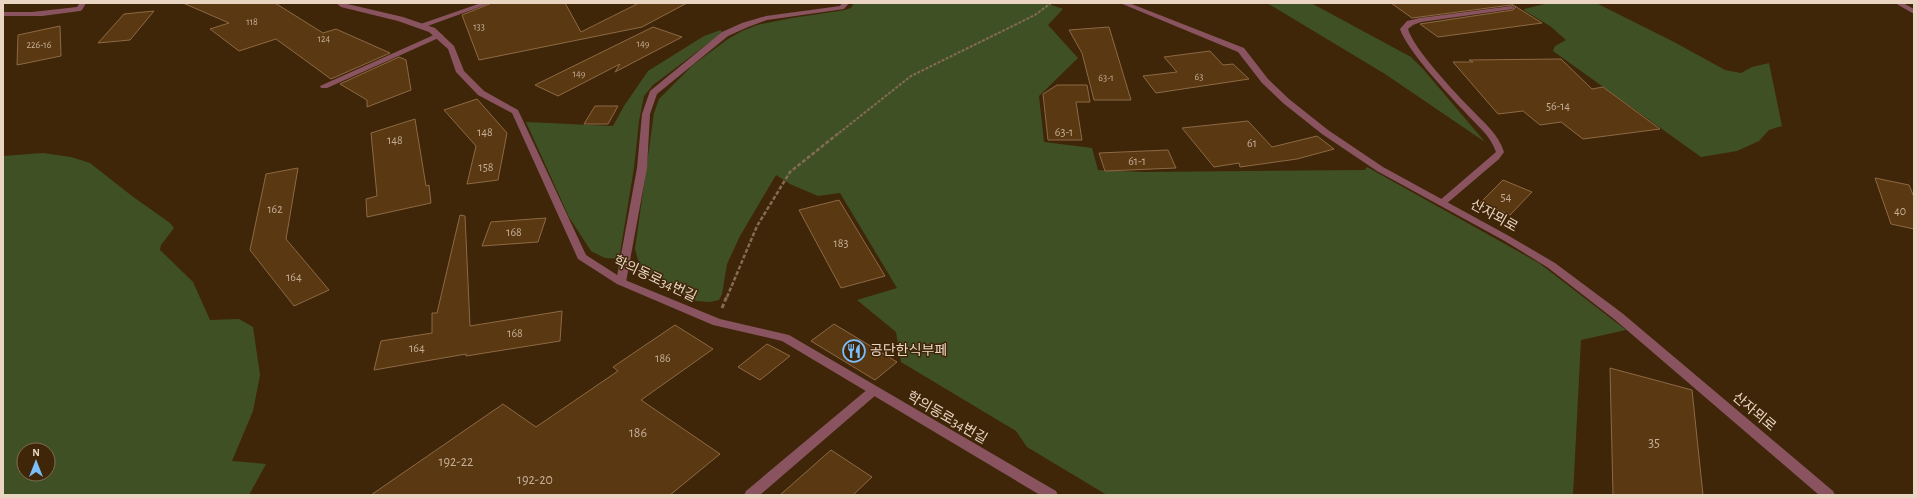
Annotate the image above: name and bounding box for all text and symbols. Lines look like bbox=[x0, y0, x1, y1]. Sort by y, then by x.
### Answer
house number: 118 bbox=[246, 17, 258, 27]
house number: 133 bbox=[473, 22, 485, 32]
house number: 124 bbox=[318, 34, 331, 44]
house number: 149 bbox=[637, 39, 650, 49]
house number: 226-16 bbox=[26, 40, 52, 50]
house number: 149 bbox=[573, 69, 586, 79]
house number: 63 bbox=[1195, 72, 1203, 82]
house number: 63-1 bbox=[1098, 73, 1114, 83]
house number: 56-14 bbox=[1546, 100, 1570, 112]
house number: 148 bbox=[477, 126, 493, 138]
house number: 63-1 bbox=[1055, 126, 1073, 138]
house number: 148 bbox=[387, 134, 403, 146]
house number: 61 bbox=[1247, 137, 1257, 149]
house number: 61-1 bbox=[1128, 155, 1146, 167]
house number: 158 bbox=[479, 161, 494, 173]
house number: 54 bbox=[1501, 191, 1512, 203]
street label: 산자뫼로 bbox=[1468, 197, 1521, 235]
house number: 162 bbox=[267, 203, 283, 215]
house number: 40 bbox=[1894, 205, 1906, 217]
house number: 168 bbox=[506, 226, 522, 238]
house number: 183 bbox=[834, 237, 848, 249]
street label: 학의동로34번길 bbox=[611, 252, 699, 304]
house number: 164 bbox=[286, 271, 302, 283]
house number: 168 bbox=[507, 327, 523, 339]
restaurant icon: 공단한식부페 bbox=[841, 338, 867, 364]
house number: 164 bbox=[409, 342, 425, 354]
place label: 공단한식부페 bbox=[870, 343, 947, 358]
house number: 186 bbox=[655, 352, 671, 364]
street label: 학의동로34번길 bbox=[905, 388, 990, 447]
street label: 산자뫼로 bbox=[1730, 389, 1779, 434]
house number: 186 bbox=[629, 426, 647, 440]
house number: 35 bbox=[1648, 436, 1660, 450]
north arrow bbox=[16, 442, 56, 482]
text: N bbox=[32, 447, 40, 458]
house number: 192-22 bbox=[439, 455, 473, 469]
house number: 192-20 bbox=[517, 473, 553, 487]

